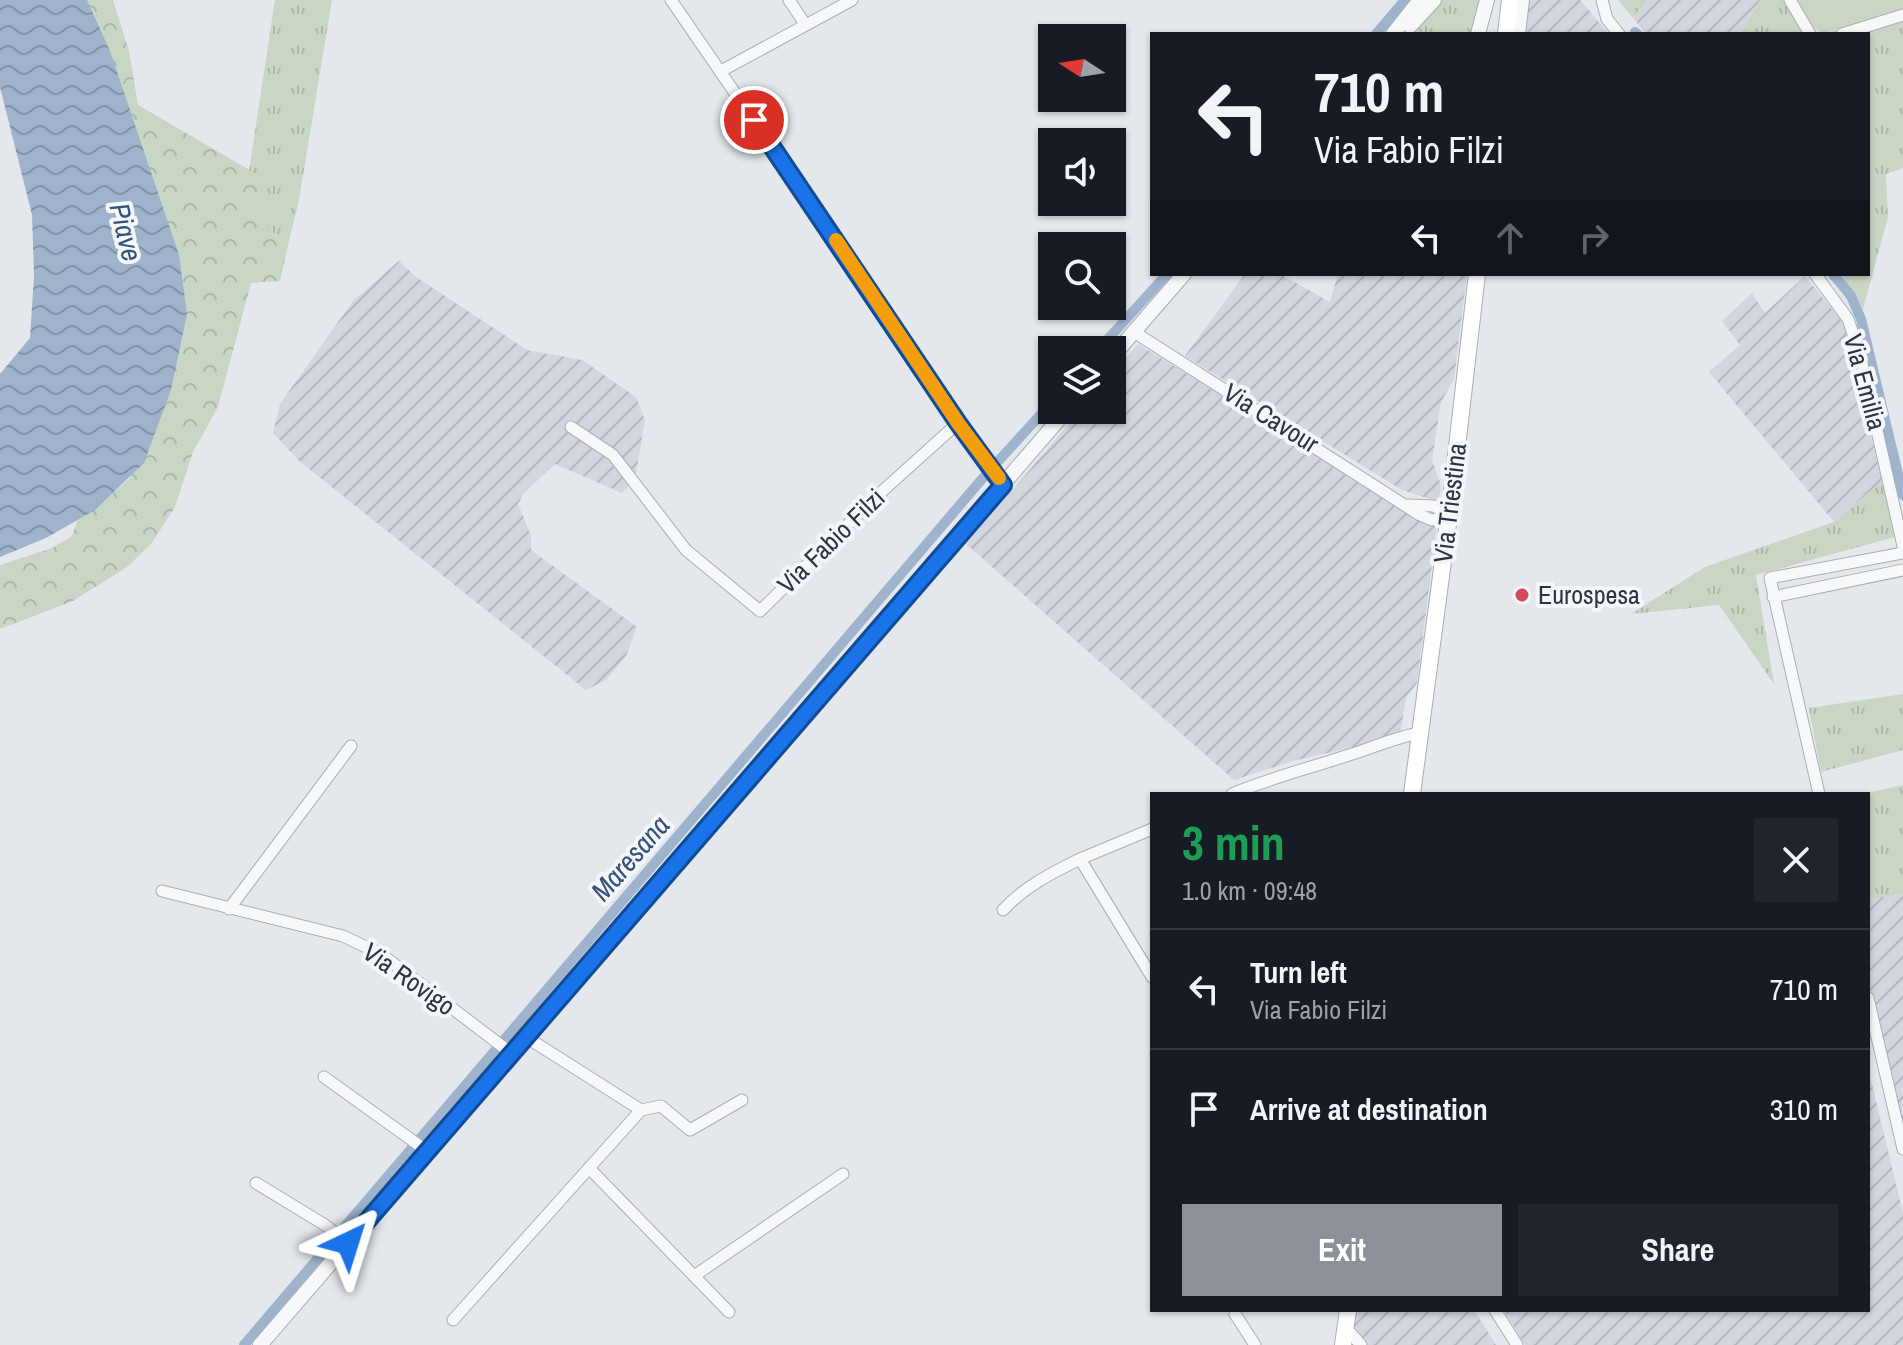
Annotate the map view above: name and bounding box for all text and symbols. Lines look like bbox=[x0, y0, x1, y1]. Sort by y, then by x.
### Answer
north arrow bbox=[1038, 24, 1126, 112]
map controls bbox=[1038, 24, 1126, 424]
text: 710 m bbox=[1314, 54, 1444, 129]
icon: left bbox=[1182, 64, 1286, 168]
pin bbox=[720, 86, 788, 154]
icon: arrive bbox=[732, 98, 776, 142]
text: Via Fabio Filzi bbox=[1314, 126, 1504, 174]
button: sound bbox=[1038, 128, 1126, 216]
water label: Piave bbox=[100, 199, 152, 265]
icon: left bbox=[1404, 216, 1448, 260]
icon: ahead bbox=[1488, 216, 1532, 260]
icon: right bbox=[1572, 216, 1616, 260]
button: search bbox=[1038, 232, 1126, 320]
street label: Via Emilia bbox=[1836, 330, 1895, 434]
button: layers bbox=[1038, 336, 1126, 424]
street label: Via Cavour bbox=[1217, 375, 1326, 461]
street label: Via Triestina bbox=[1425, 441, 1474, 565]
street label: Via Fabio Filzi bbox=[769, 480, 892, 601]
place label: Eurospesa bbox=[1538, 577, 1640, 612]
marker: Eurospesa bbox=[1513, 586, 1531, 604]
water label: Maresana bbox=[582, 807, 678, 909]
text: 3 min bbox=[1182, 810, 1285, 875]
button: close bbox=[1754, 818, 1838, 902]
text: 1.0 km · 09:48 bbox=[1182, 873, 1317, 908]
street label: Via Rovigo bbox=[356, 934, 462, 1023]
text: Turn left bbox=[1250, 952, 1347, 992]
icon: left bbox=[1182, 967, 1226, 1011]
text: 710 m bbox=[1770, 969, 1838, 1009]
text: Via Fabio Filzi bbox=[1250, 992, 1387, 1027]
icon: arrive bbox=[1182, 1087, 1226, 1131]
text: Arrive at destination bbox=[1250, 1089, 1488, 1129]
text: 310 m bbox=[1770, 1089, 1838, 1129]
position arrow bbox=[306, 1201, 390, 1285]
button: Exit bbox=[1182, 1204, 1502, 1296]
button: Share bbox=[1518, 1204, 1838, 1296]

